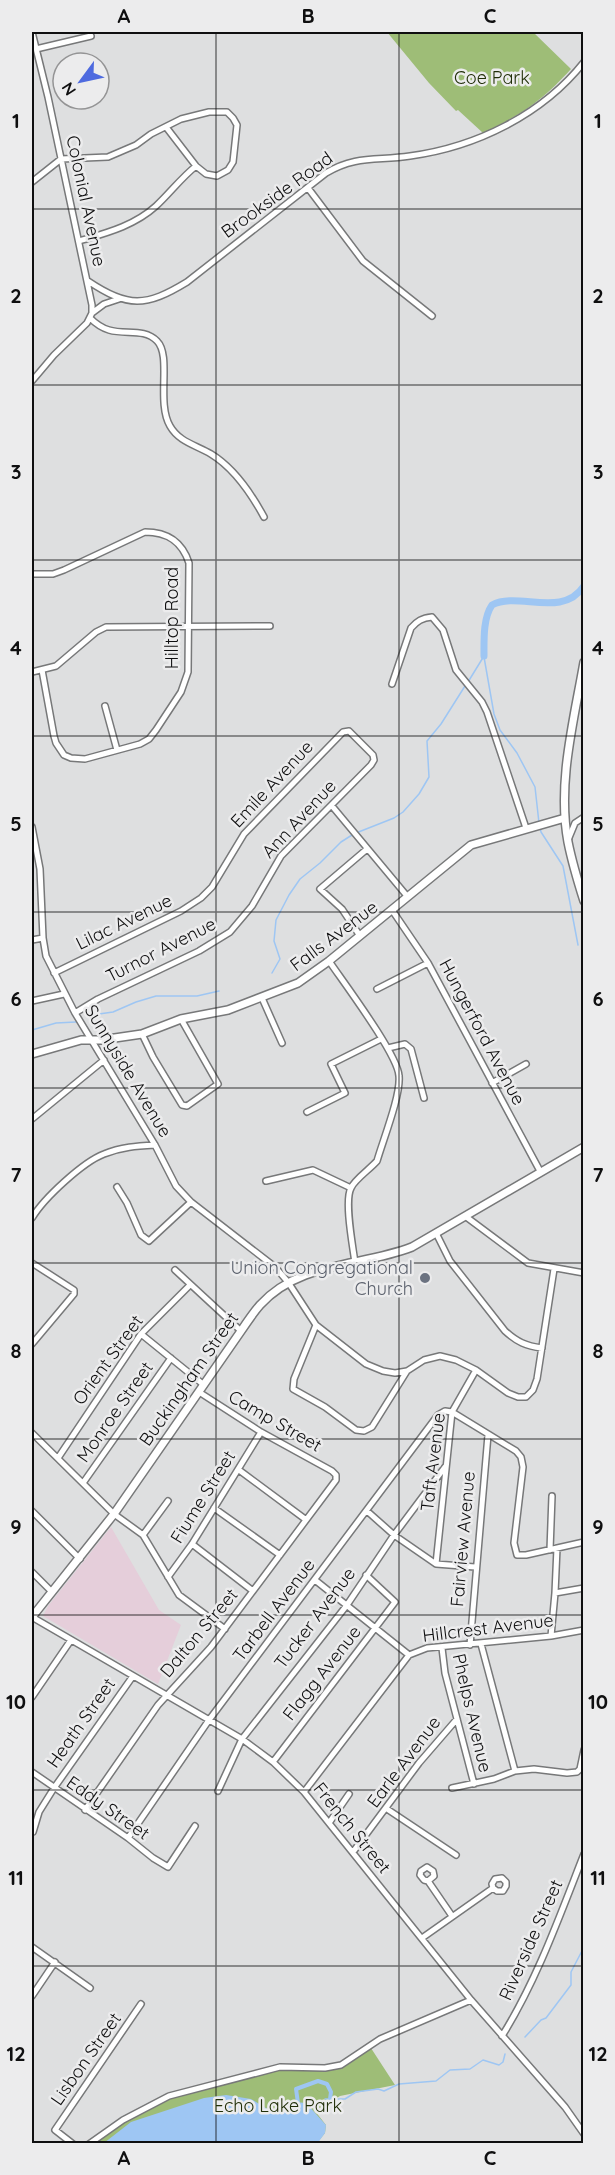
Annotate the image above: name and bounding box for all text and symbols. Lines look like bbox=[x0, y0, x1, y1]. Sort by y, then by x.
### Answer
text: A bbox=[118, 3, 131, 28]
text: B bbox=[301, 3, 315, 28]
text: C bbox=[484, 3, 497, 28]
north arrow bbox=[51, 51, 111, 111]
park label: Coe Park bbox=[454, 66, 530, 89]
text: N bbox=[57, 79, 80, 100]
text: 1 bbox=[12, 108, 20, 133]
text: 1 bbox=[594, 108, 602, 133]
street label: Colonial Avenue bbox=[61, 133, 112, 268]
street label: Brookside Road bbox=[216, 146, 337, 243]
text: 2 bbox=[10, 283, 22, 308]
text: 2 bbox=[592, 283, 604, 308]
text: 3 bbox=[11, 459, 21, 484]
text: 3 bbox=[593, 459, 603, 484]
street label: Hilltop Road bbox=[160, 567, 183, 669]
text: 4 bbox=[10, 635, 22, 660]
text: 4 bbox=[592, 635, 604, 660]
street label: Emile Avenue bbox=[225, 735, 318, 832]
street label: Ann Avenue bbox=[256, 775, 341, 863]
text: 5 bbox=[10, 811, 22, 836]
text: 5 bbox=[592, 811, 604, 836]
street label: Lilac Avenue bbox=[72, 888, 176, 955]
street label: Falls Avenue bbox=[285, 895, 382, 976]
street label: Turnor Avenue bbox=[102, 912, 220, 987]
street label: Hungerford Avenue bbox=[434, 955, 531, 1109]
text: 6 bbox=[10, 986, 22, 1011]
text: 6 bbox=[592, 986, 604, 1011]
street label: Sunnyside Avenue bbox=[80, 1000, 177, 1141]
text: 7 bbox=[11, 1162, 22, 1187]
text: 7 bbox=[593, 1162, 604, 1187]
place label: Union Congregational Church bbox=[231, 1256, 413, 1300]
marker: Union Congregational Church bbox=[418, 1271, 432, 1285]
street label: Buckingham Street bbox=[134, 1307, 243, 1450]
street label: Orient Street bbox=[67, 1310, 148, 1409]
text: 8 bbox=[11, 1338, 22, 1363]
text: 8 bbox=[593, 1338, 604, 1363]
street label: Monroe Street bbox=[71, 1357, 158, 1467]
street label: Camp Street bbox=[224, 1385, 326, 1457]
street label: Taft Avenue bbox=[415, 1411, 450, 1513]
street label: Fiume Street bbox=[165, 1446, 240, 1547]
street label: Fairview Avenue bbox=[445, 1470, 480, 1608]
text: 9 bbox=[10, 1514, 22, 1539]
text: 9 bbox=[592, 1514, 604, 1539]
street label: Tarbell Avenue bbox=[227, 1554, 320, 1666]
street label: Tucker Avenue bbox=[269, 1562, 360, 1673]
street label: Dalton Street bbox=[155, 1583, 243, 1682]
street label: Hillcrest Avenue bbox=[421, 1608, 555, 1647]
street label: Flagg Avenue bbox=[277, 1621, 366, 1725]
street label: Phelps Avenue bbox=[448, 1651, 497, 1774]
street label: Heath Street bbox=[41, 1673, 120, 1772]
text: 10 bbox=[6, 1689, 26, 1714]
text: 10 bbox=[588, 1689, 608, 1714]
street label: Earle Avenue bbox=[362, 1711, 445, 1812]
street label: Eddy Street bbox=[62, 1771, 154, 1845]
street label: French Street bbox=[309, 1777, 396, 1878]
text: 11 bbox=[8, 1865, 24, 1890]
text: 11 bbox=[590, 1865, 606, 1890]
street label: Riverside Street bbox=[494, 1876, 567, 2004]
street label: Lisbon Street bbox=[45, 2008, 126, 2110]
text: 12 bbox=[6, 2041, 26, 2066]
text: 12 bbox=[588, 2041, 608, 2066]
park label: Echo Lake Park bbox=[214, 2094, 342, 2117]
text: A bbox=[118, 2145, 131, 2170]
text: B bbox=[301, 2145, 315, 2170]
text: C bbox=[484, 2145, 497, 2170]

